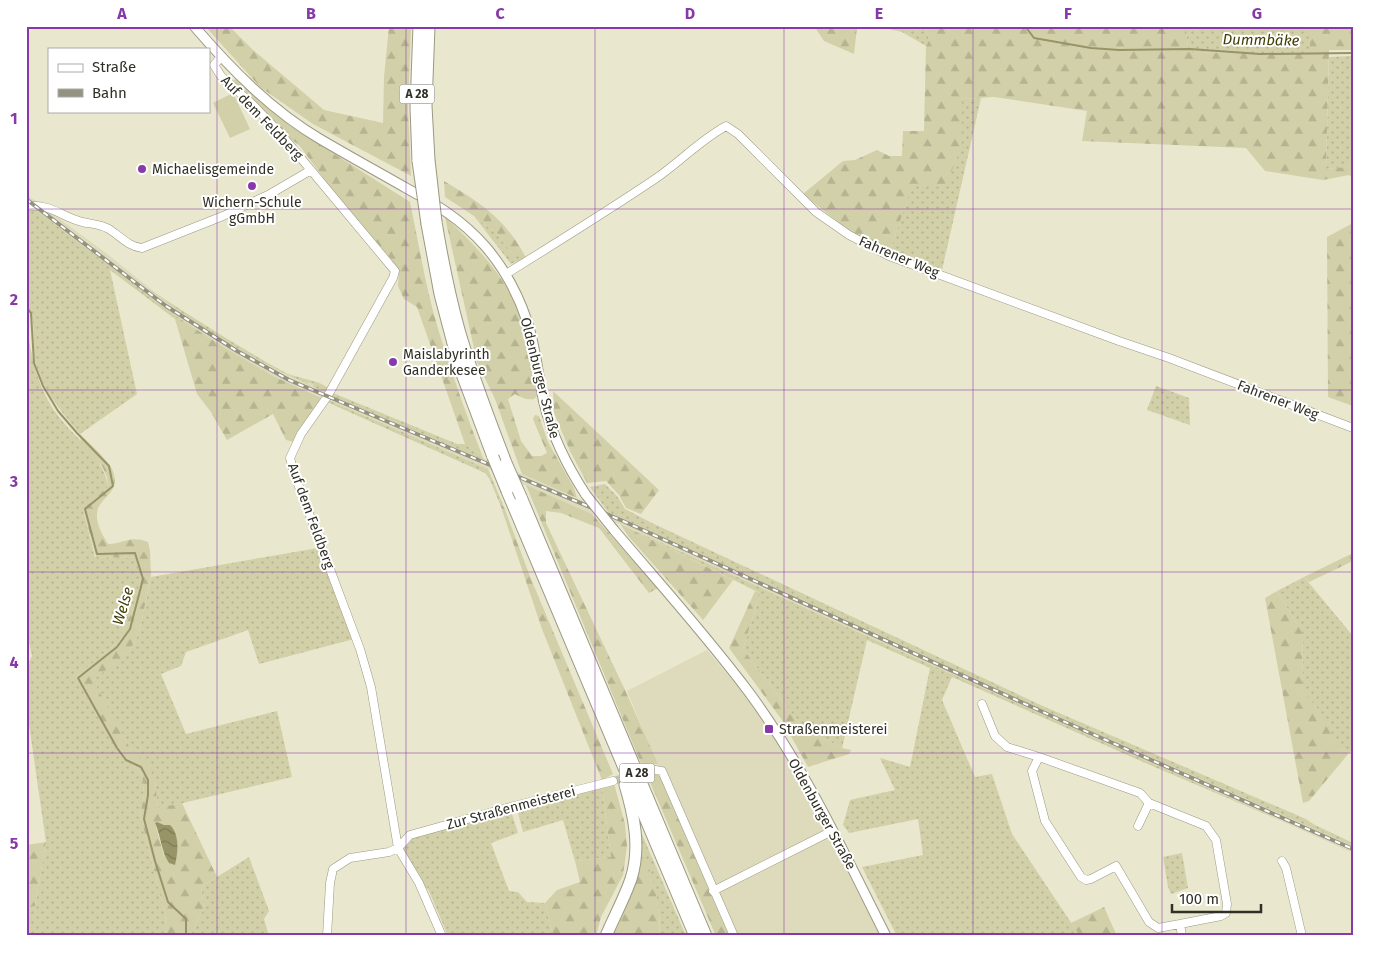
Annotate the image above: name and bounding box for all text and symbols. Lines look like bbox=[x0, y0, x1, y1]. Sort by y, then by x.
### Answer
text: A bbox=[116, 4, 127, 23]
text: B bbox=[306, 4, 316, 23]
text: C bbox=[495, 4, 505, 23]
text: D bbox=[685, 4, 695, 23]
text: E bbox=[875, 4, 883, 23]
text: F bbox=[1064, 4, 1072, 23]
text: G bbox=[1252, 4, 1262, 23]
water label: Dummbäke bbox=[1222, 30, 1300, 50]
legend bbox=[48, 48, 210, 112]
text: Straße bbox=[92, 58, 136, 76]
street label: Auf dem Feldberg bbox=[217, 72, 307, 164]
text: Bahn bbox=[92, 84, 127, 102]
road number: A 28 bbox=[400, 85, 434, 104]
text: 1 bbox=[10, 109, 18, 128]
place label: Michaelisgemeinde bbox=[152, 161, 274, 178]
marker: Michaelisgemeinde bbox=[136, 163, 148, 175]
marker: Wichern-Schule gGmbH bbox=[246, 180, 258, 192]
place label: Wichern-Schule gGmbH bbox=[202, 194, 302, 227]
street label: Fahrener Weg bbox=[856, 232, 942, 282]
text: 2 bbox=[10, 290, 18, 309]
street label: Oldenburger Straße bbox=[517, 316, 563, 440]
place label: Maislabyrinth Ganderkesee bbox=[403, 346, 490, 379]
marker: Maislabyrinth Ganderkesee bbox=[387, 356, 399, 368]
street label: Fahrener Weg bbox=[1235, 377, 1322, 424]
street label: Auf dem Feldberg bbox=[284, 461, 338, 572]
text: 3 bbox=[9, 472, 18, 491]
water label: Welse bbox=[109, 585, 137, 627]
text: 4 bbox=[9, 653, 19, 672]
place label: Straßenmeisterei bbox=[779, 721, 888, 738]
marker: Straßenmeisterei bbox=[763, 723, 775, 735]
street label: Oldenburger Straße bbox=[784, 755, 860, 873]
road number: A 28 bbox=[620, 764, 654, 782]
street label: Zur Straßenmeisterei bbox=[445, 783, 577, 833]
text: 5 bbox=[10, 834, 19, 853]
scale bar bbox=[1172, 882, 1260, 914]
text: 100 m bbox=[1179, 890, 1219, 908]

